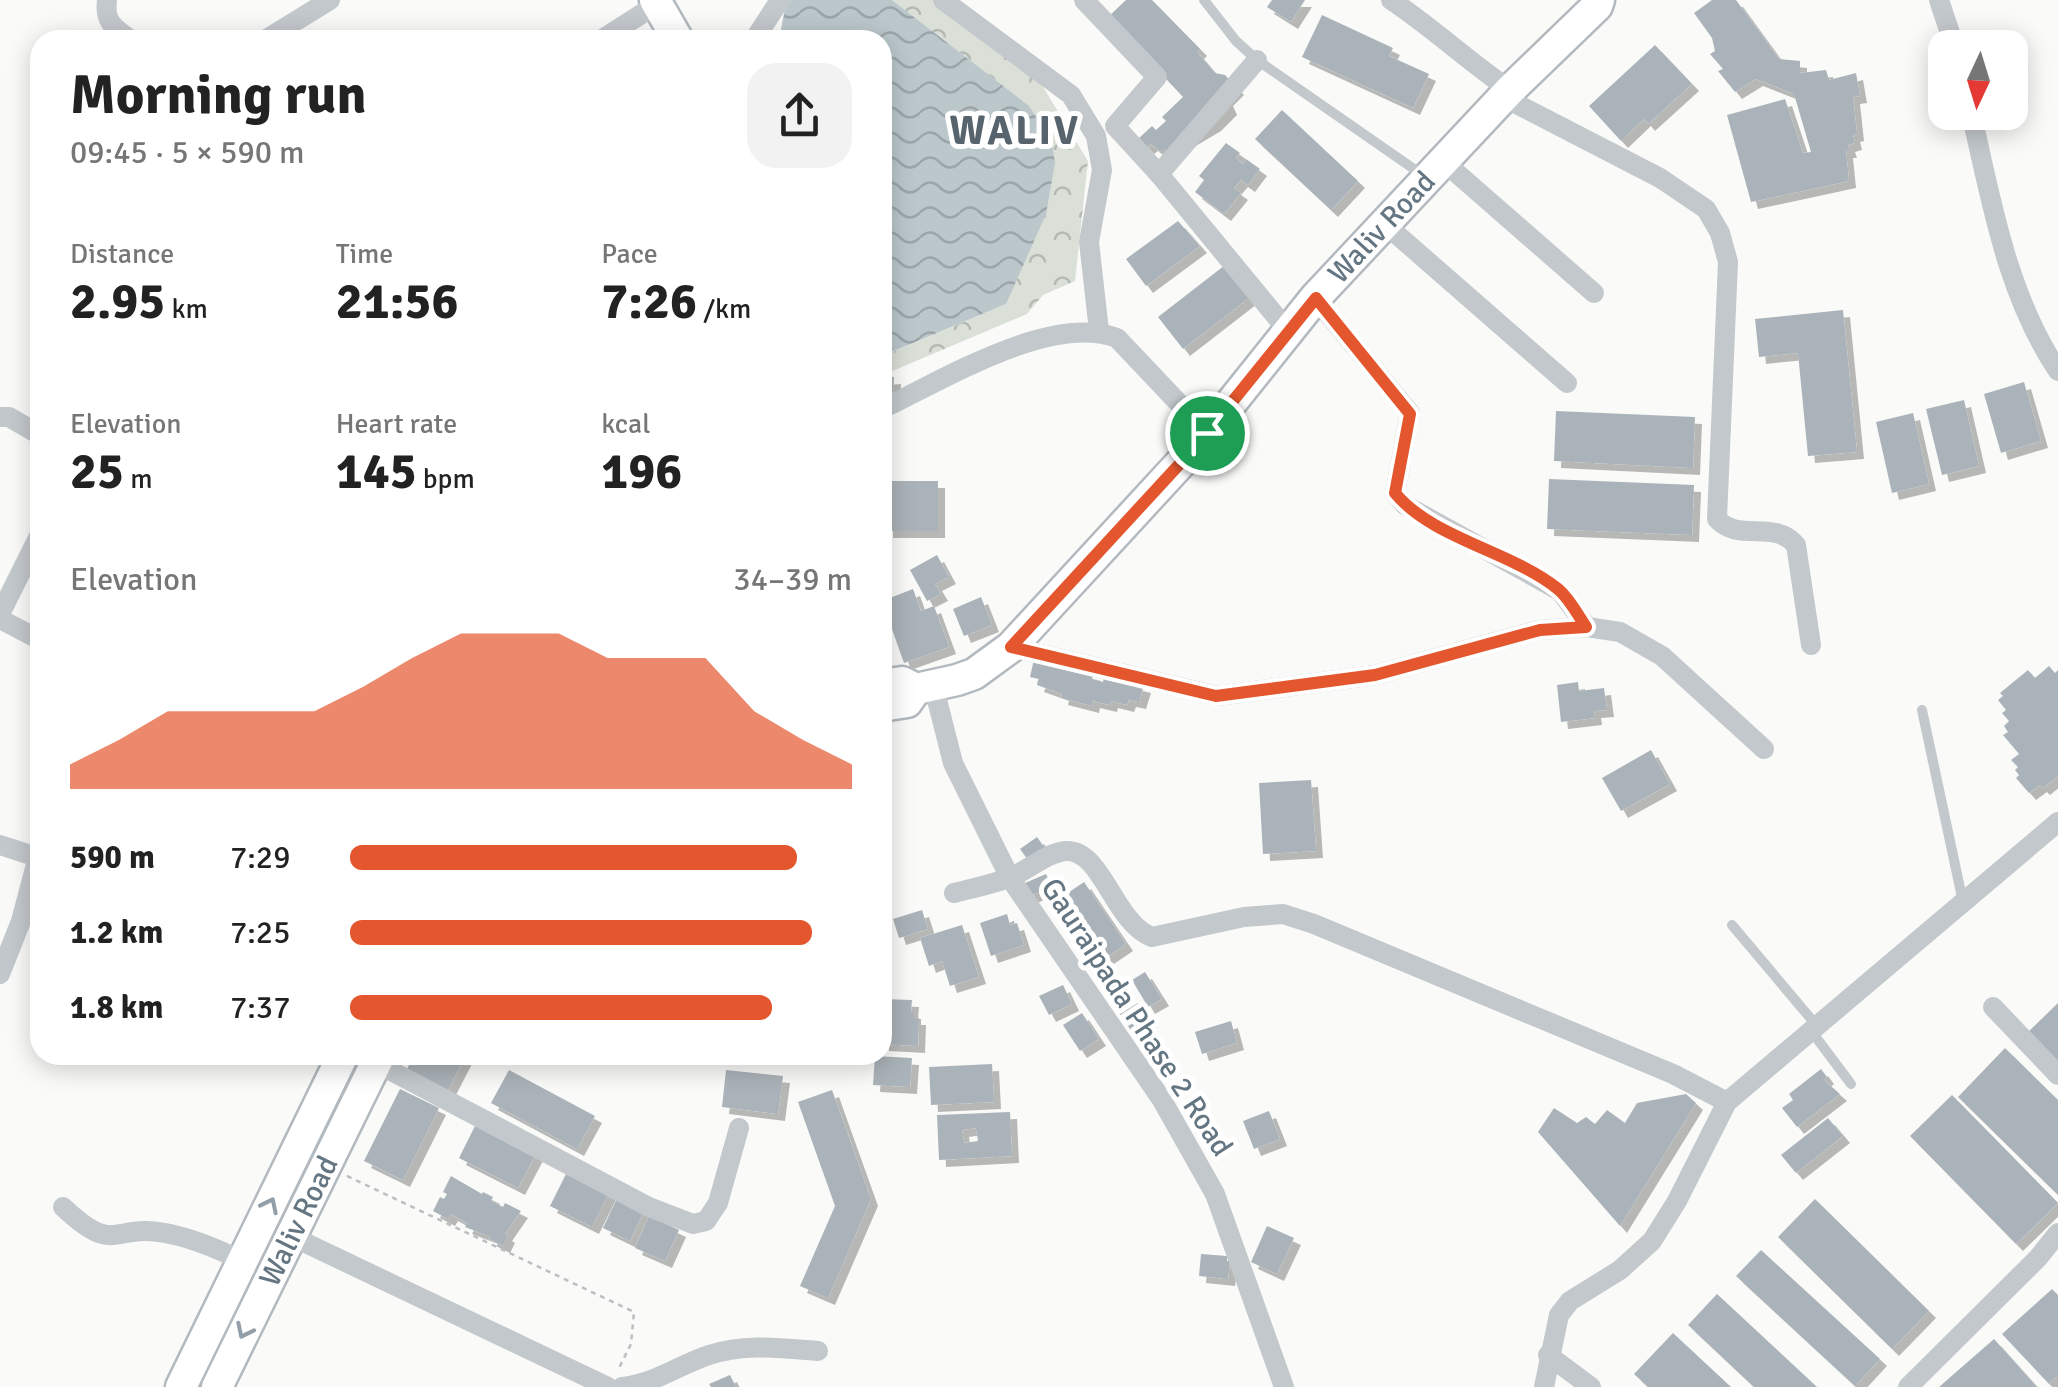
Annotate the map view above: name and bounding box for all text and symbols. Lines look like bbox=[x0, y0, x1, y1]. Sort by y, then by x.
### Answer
north arrow bbox=[1928, 30, 2028, 130]
map controls bbox=[1928, 30, 2028, 130]
text: Morning run bbox=[70, 61, 367, 129]
button: share bbox=[747, 63, 852, 168]
district label: WALIV bbox=[950, 106, 1080, 156]
text: 09:45 · 5 × 590 m bbox=[70, 133, 305, 172]
street label: Waliv Road bbox=[1320, 163, 1443, 291]
text: Distance bbox=[70, 237, 174, 271]
text: Time bbox=[336, 237, 393, 271]
text: Pace bbox=[601, 237, 658, 271]
text: 2.95 bbox=[70, 271, 165, 333]
text: 21:56 bbox=[336, 271, 458, 333]
text: 7:26 bbox=[601, 271, 697, 333]
text: km bbox=[165, 292, 208, 326]
text: /km bbox=[697, 292, 751, 326]
pin bbox=[1165, 391, 1250, 476]
icon: arrive bbox=[1180, 406, 1235, 461]
text: Elevation bbox=[70, 407, 182, 441]
text: Heart rate bbox=[336, 407, 457, 441]
text: kcal bbox=[601, 407, 650, 441]
text: 25 bbox=[70, 441, 124, 503]
text: 145 bbox=[336, 441, 417, 503]
text: 196 bbox=[601, 441, 682, 503]
text: m bbox=[124, 462, 153, 496]
text: bpm bbox=[417, 462, 475, 496]
text: Elevation bbox=[70, 560, 197, 599]
text: 34–39 m bbox=[733, 560, 852, 599]
text: 590 m bbox=[70, 838, 155, 877]
text: 7:29 bbox=[230, 838, 290, 877]
street label: Gauraipada Phase 2 Road bbox=[1033, 871, 1240, 1163]
text: 1.2 km bbox=[70, 913, 163, 952]
text: 7:25 bbox=[230, 913, 290, 952]
text: 1.8 km bbox=[70, 988, 163, 1027]
text: 7:37 bbox=[230, 988, 290, 1027]
street label: Waliv Road bbox=[251, 1150, 347, 1292]
one-way arrow bbox=[258, 1198, 277, 1216]
one-way arrow bbox=[237, 1321, 257, 1339]

